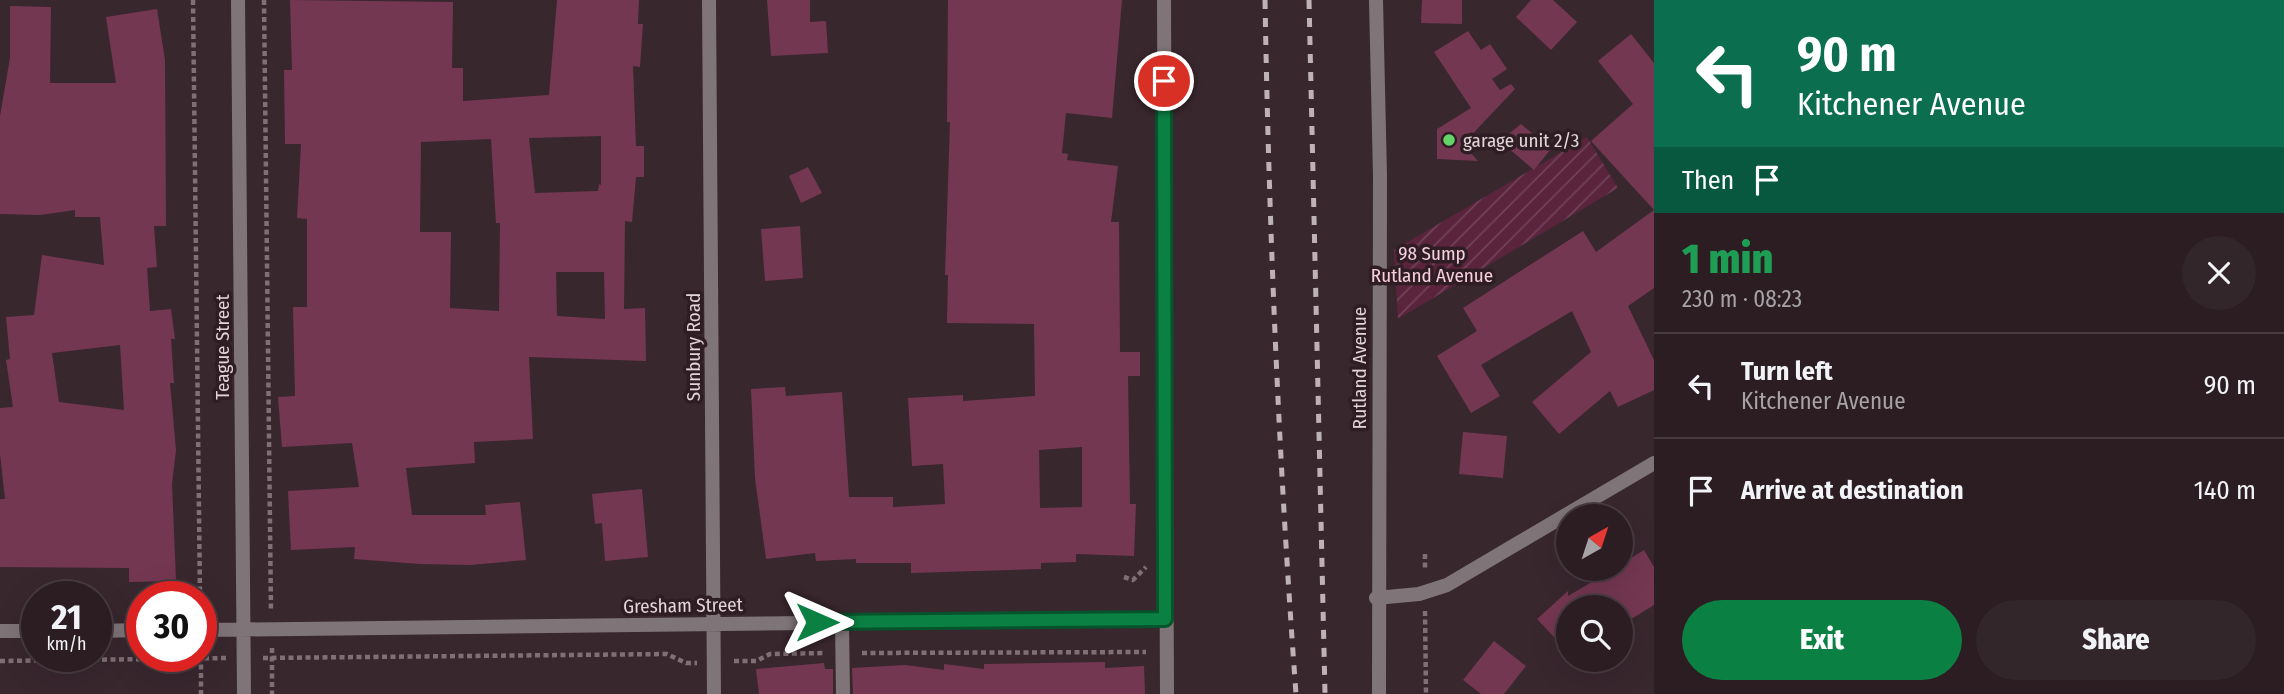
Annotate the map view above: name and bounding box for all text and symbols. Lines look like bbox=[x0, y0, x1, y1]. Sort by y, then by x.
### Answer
text: 90 m bbox=[1797, 25, 1897, 84]
icon: left bbox=[1682, 28, 1773, 119]
pin bbox=[1134, 51, 1194, 111]
icon: arrive bbox=[1145, 62, 1183, 100]
text: Kitchener Avenue bbox=[1797, 85, 2026, 123]
place label: garage unit 2/3 bbox=[1463, 129, 1579, 152]
marker: garage unit 2/3 bbox=[1441, 132, 1457, 148]
icon: arrive bbox=[1748, 161, 1786, 199]
text: Then bbox=[1682, 165, 1734, 196]
text: 1 min bbox=[1682, 234, 1773, 284]
button: close bbox=[2182, 236, 2256, 310]
park label: 98 Sump Rutland Avenue bbox=[1371, 242, 1493, 287]
text: 230 m · 08:23 bbox=[1682, 285, 1802, 313]
street label: Sunbury Road bbox=[682, 293, 705, 401]
street label: Teague Street bbox=[211, 294, 234, 400]
street label: Rutland Avenue bbox=[1348, 307, 1371, 429]
text: Turn left bbox=[1741, 356, 1833, 387]
icon: left bbox=[1682, 367, 1720, 405]
text: 90 m bbox=[2204, 370, 2256, 401]
text: Kitchener Avenue bbox=[1741, 387, 1906, 415]
icon: arrive bbox=[1682, 472, 1720, 510]
text: Arrive at destination bbox=[1741, 475, 1964, 506]
text: 140 m bbox=[2194, 475, 2256, 506]
north arrow bbox=[1556, 504, 1633, 581]
map controls bbox=[1556, 504, 1633, 672]
speed limit sign: 30 bbox=[126, 581, 217, 672]
position arrow bbox=[780, 585, 854, 659]
street label: Gresham Street bbox=[623, 593, 744, 618]
button: search bbox=[1556, 595, 1633, 672]
text: 21 bbox=[51, 596, 82, 638]
button: Exit bbox=[1682, 600, 1962, 680]
button: Share bbox=[1976, 600, 2256, 680]
text: km/h bbox=[46, 633, 87, 655]

